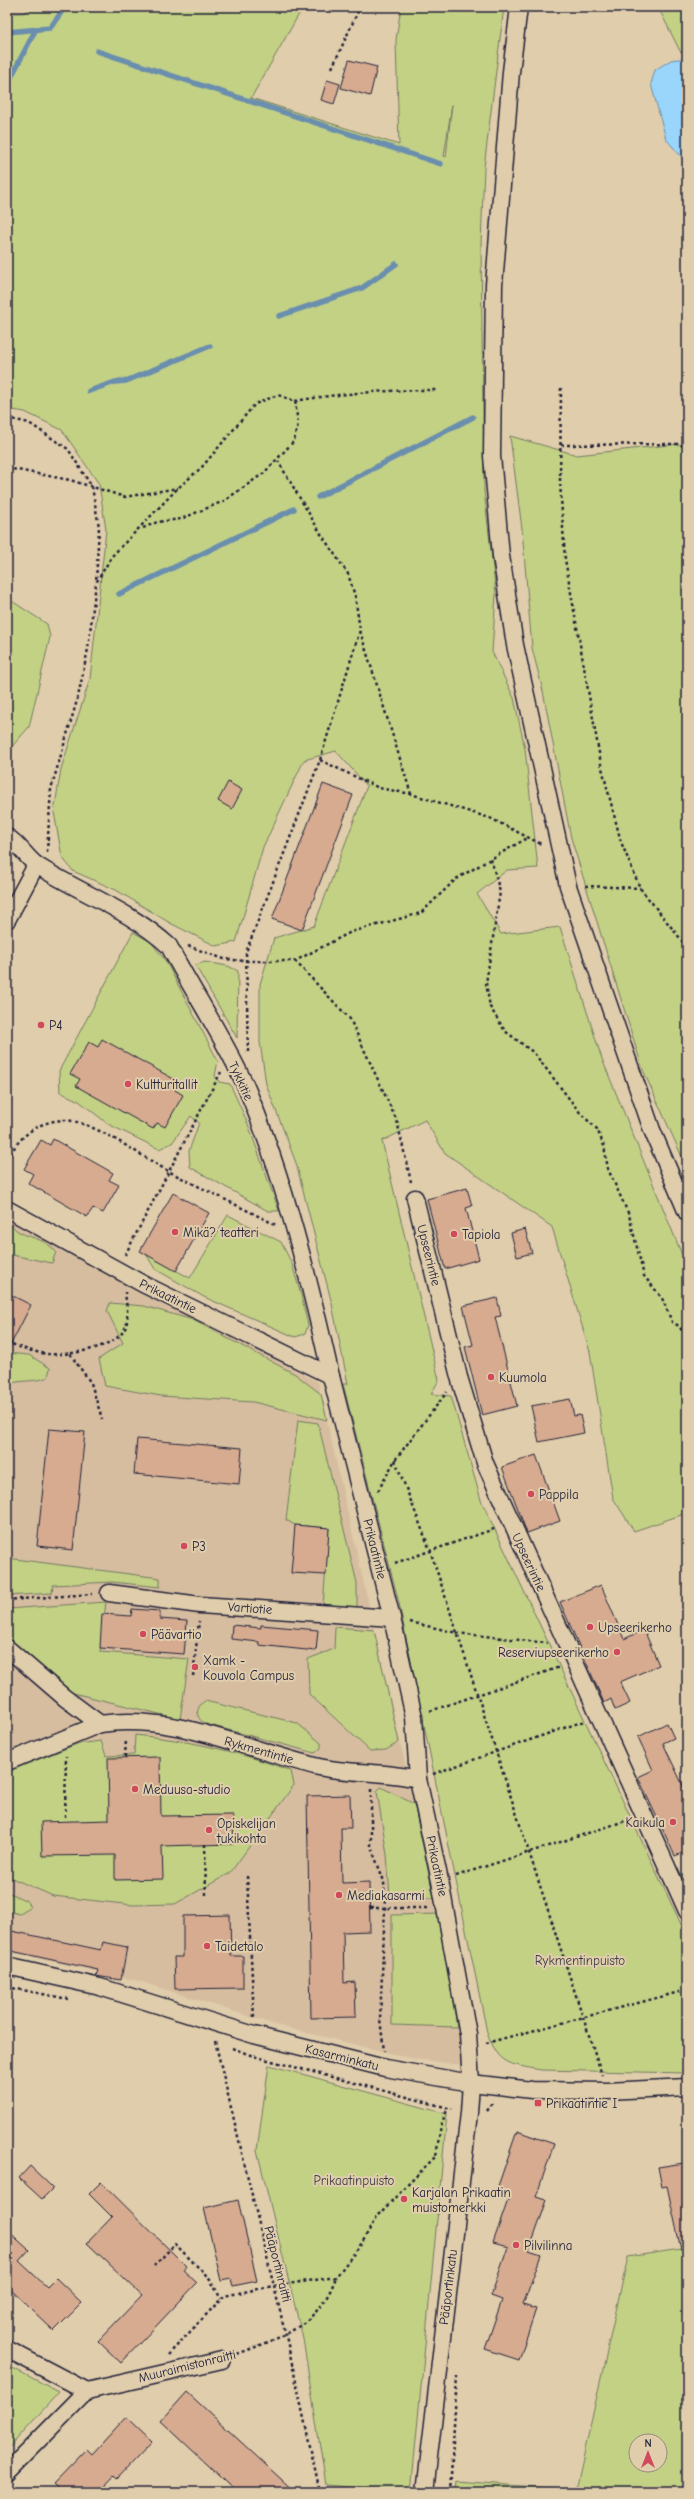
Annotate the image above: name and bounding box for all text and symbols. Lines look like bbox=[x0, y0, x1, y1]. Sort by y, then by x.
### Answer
place label: P4 bbox=[49, 1018, 63, 1033]
marker: P4 bbox=[36, 1020, 46, 1030]
street label: Tykkitie bbox=[225, 1059, 257, 1103]
place label: Kultturitallit bbox=[136, 1077, 199, 1092]
marker: Kultturitallit bbox=[123, 1079, 133, 1089]
street label: Upseerintie bbox=[414, 1223, 444, 1288]
place label: Mikä? teatteri bbox=[183, 1225, 259, 1240]
marker: Mikä? teatteri bbox=[170, 1227, 180, 1237]
place label: Tapiola bbox=[462, 1227, 501, 1242]
marker: Tapiola bbox=[449, 1229, 459, 1239]
street label: Prikaatintie bbox=[137, 1276, 200, 1317]
place label: Kuumola bbox=[499, 1370, 547, 1385]
marker: Kuumola bbox=[486, 1372, 496, 1382]
place label: Pappila bbox=[539, 1487, 579, 1502]
marker: Pappila bbox=[526, 1489, 536, 1499]
street label: Prikaatintie bbox=[360, 1517, 390, 1581]
street label: Upseerintie bbox=[509, 1530, 549, 1594]
place label: P3 bbox=[192, 1539, 206, 1554]
marker: P3 bbox=[179, 1541, 189, 1551]
street label: Vartiotie bbox=[227, 1599, 273, 1617]
place label: Upseerikerho bbox=[598, 1620, 672, 1635]
marker: Upseerikerho bbox=[585, 1622, 595, 1632]
place label: Päävartio bbox=[151, 1627, 202, 1642]
marker: Päävartio bbox=[138, 1629, 148, 1639]
place label: Reserviupseerikerho bbox=[498, 1645, 609, 1660]
marker: Reserviupseerikerho bbox=[612, 1647, 622, 1657]
place label: Xamk - Kouvola Campus bbox=[203, 1653, 294, 1683]
marker: Xamk - Kouvola Campus bbox=[190, 1662, 200, 1672]
street label: Rykmentintie bbox=[223, 1733, 296, 1767]
place label: Meduusa-studio bbox=[143, 1782, 230, 1797]
marker: Meduusa-studio bbox=[130, 1784, 140, 1794]
place label: Kaikula bbox=[626, 1815, 665, 1830]
place label: Opiskelijan tukikohta bbox=[216, 1816, 276, 1846]
marker: Kaikula bbox=[668, 1817, 678, 1827]
marker: Opiskelijan tukikohta bbox=[204, 1825, 214, 1835]
street label: Prikaatintie bbox=[423, 1834, 451, 1898]
place label: Mediakasarmi bbox=[347, 1888, 425, 1903]
marker: Mediakasarmi bbox=[334, 1890, 344, 1900]
place label: Taidetalo bbox=[215, 1939, 264, 1954]
marker: Taidetalo bbox=[202, 1941, 212, 1951]
park label: Rykmentinpuisto bbox=[535, 1953, 625, 1968]
street label: Kasarminkatu bbox=[304, 2041, 380, 2073]
place label: Prikaatintie I bbox=[546, 2096, 617, 2111]
marker: Prikaatintie I bbox=[533, 2098, 543, 2108]
park label: Prikaatinpuisto bbox=[314, 2173, 395, 2188]
place label: Karjalan Prikaatin muistomerkki bbox=[412, 2185, 511, 2215]
marker: Karjalan Prikaatin muistomerkki bbox=[399, 2194, 409, 2204]
street label: Pääportinraitti bbox=[261, 2224, 295, 2304]
place label: Pilvilinna bbox=[524, 2238, 572, 2253]
marker: Pilvilinna bbox=[511, 2240, 521, 2250]
street label: Pääportinkatu bbox=[436, 2248, 460, 2326]
street label: Muuraimistonraitti bbox=[137, 2347, 237, 2385]
north arrow bbox=[628, 2433, 668, 2473]
text: N bbox=[644, 2437, 652, 2450]

